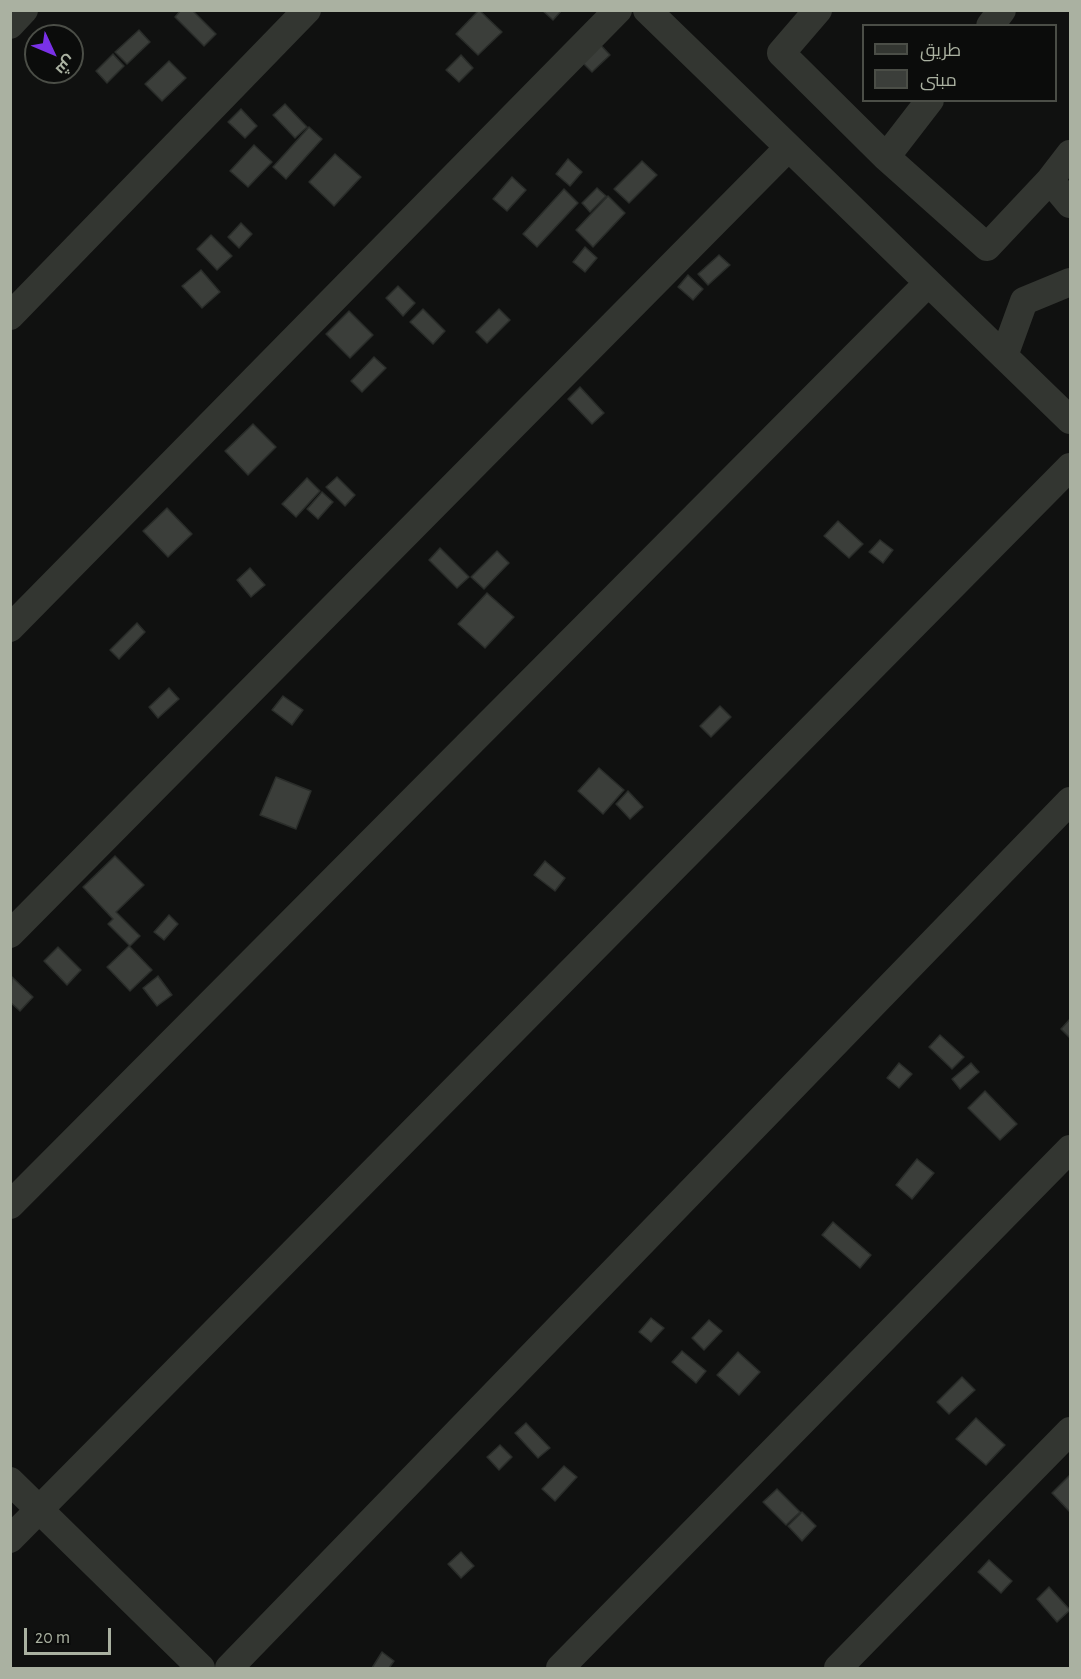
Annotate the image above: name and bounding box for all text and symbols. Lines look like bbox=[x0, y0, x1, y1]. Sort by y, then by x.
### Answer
north arrow bbox=[24, 24, 84, 84]
legend bbox=[862, 24, 1057, 102]
text: طريق bbox=[920, 42, 961, 60]
text: ش bbox=[53, 52, 78, 78]
text: مبنى bbox=[920, 72, 957, 90]
scale bar bbox=[27, 1616, 114, 1654]
text: 20 m bbox=[35, 1629, 70, 1647]

